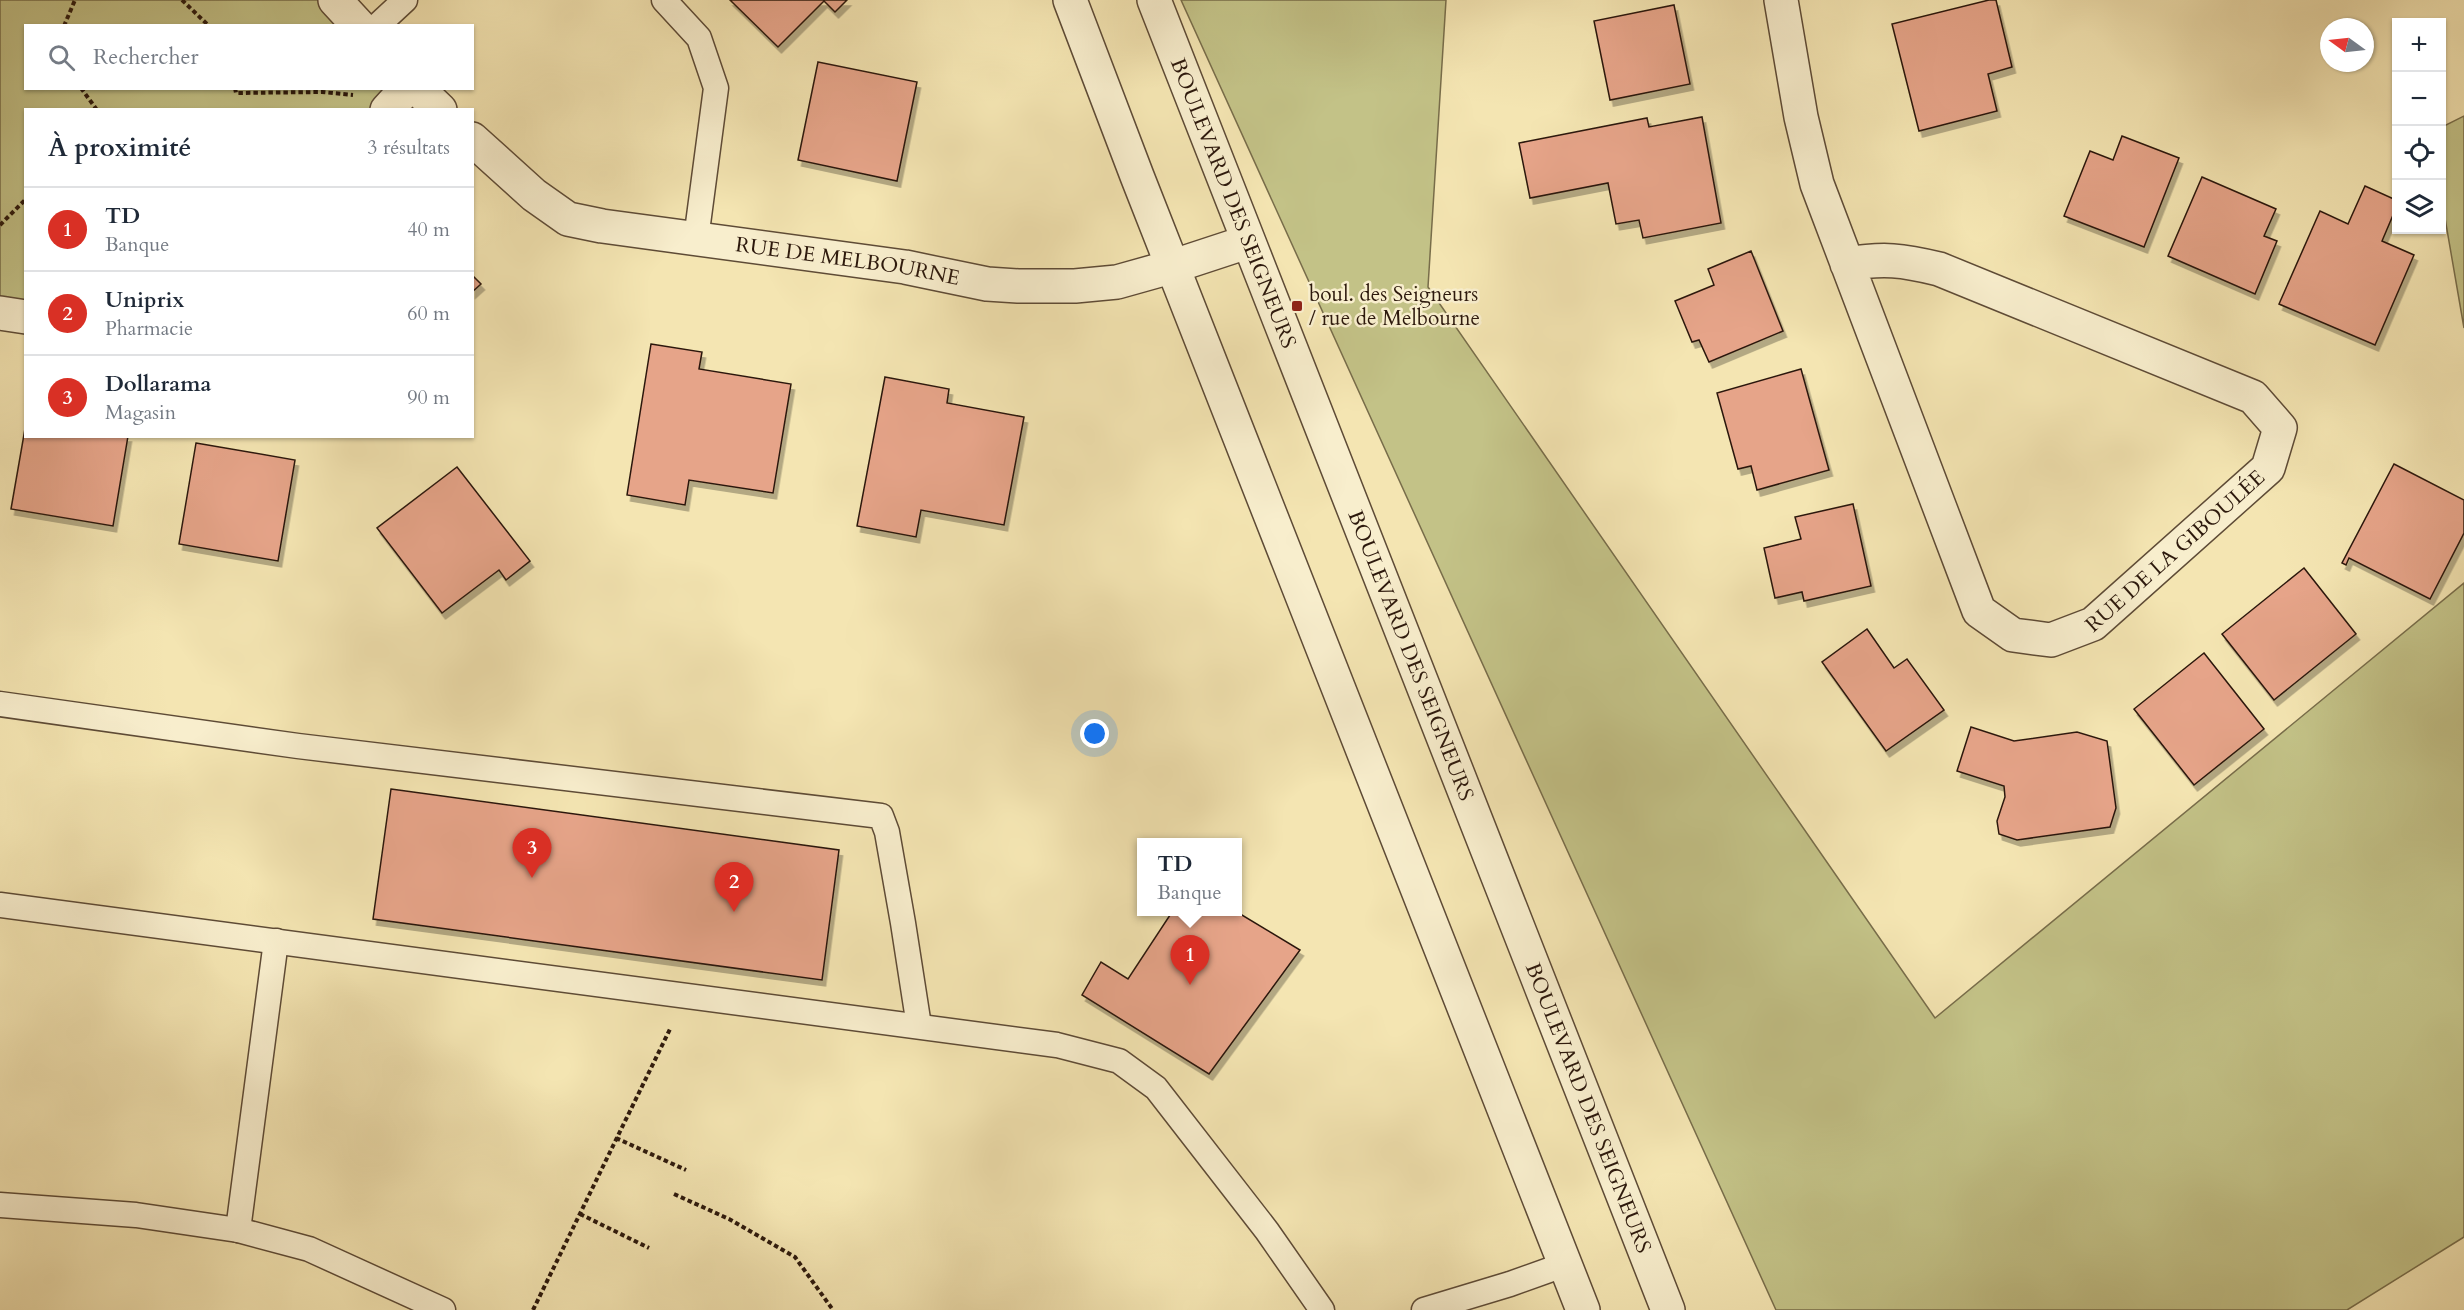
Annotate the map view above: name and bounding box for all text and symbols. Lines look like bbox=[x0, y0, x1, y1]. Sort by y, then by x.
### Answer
north arrow bbox=[2320, 18, 2374, 72]
map controls bbox=[2392, 18, 2446, 234]
button: + bbox=[2392, 18, 2446, 72]
search box bbox=[24, 24, 474, 90]
icon: search bbox=[45, 41, 78, 74]
text: Rechercher bbox=[93, 42, 198, 72]
street label: BOULEVARD DES SEIGNEURS bbox=[1163, 54, 1303, 353]
button: − bbox=[2392, 72, 2446, 126]
button: locate bbox=[2392, 126, 2446, 180]
text: À proximité bbox=[48, 130, 191, 165]
text: 3 résultats bbox=[367, 134, 450, 161]
button: layers bbox=[2392, 180, 2446, 234]
text: TD bbox=[105, 201, 140, 231]
text: 1 bbox=[62, 216, 73, 243]
text: 40 m bbox=[407, 216, 450, 243]
street label: RUE DE MELBOURNE bbox=[734, 230, 962, 293]
text: Banque bbox=[105, 231, 169, 258]
place label: boul. des Seigneurs / rue de Melbourne bbox=[1309, 280, 1480, 333]
text: Uniprix bbox=[105, 285, 184, 315]
marker: boul. des Seigneurs / rue de Melbourne bbox=[1290, 299, 1304, 313]
text: 2 bbox=[62, 300, 73, 327]
text: 60 m bbox=[407, 300, 450, 327]
text: Pharmacie bbox=[105, 315, 193, 342]
text: Dollarama bbox=[105, 369, 211, 399]
text: 3 bbox=[62, 384, 73, 411]
text: 90 m bbox=[407, 384, 450, 411]
text: Magasin bbox=[105, 399, 176, 426]
street label: RUE DE LA GIBOULÉE bbox=[2079, 463, 2271, 639]
street label: BOULEVARD DES SEIGNEURS bbox=[1341, 506, 1481, 805]
your location bbox=[1080, 719, 1109, 748]
pin: 3 bbox=[512, 828, 552, 878]
popup bbox=[1137, 838, 1242, 916]
text: TD bbox=[1157, 849, 1192, 879]
pin: 2 bbox=[714, 862, 754, 912]
text: Banque bbox=[1157, 879, 1222, 906]
pin: 1 bbox=[1170, 936, 1210, 985]
street label: BOULEVARD DES SEIGNEURS bbox=[1518, 959, 1658, 1257]

